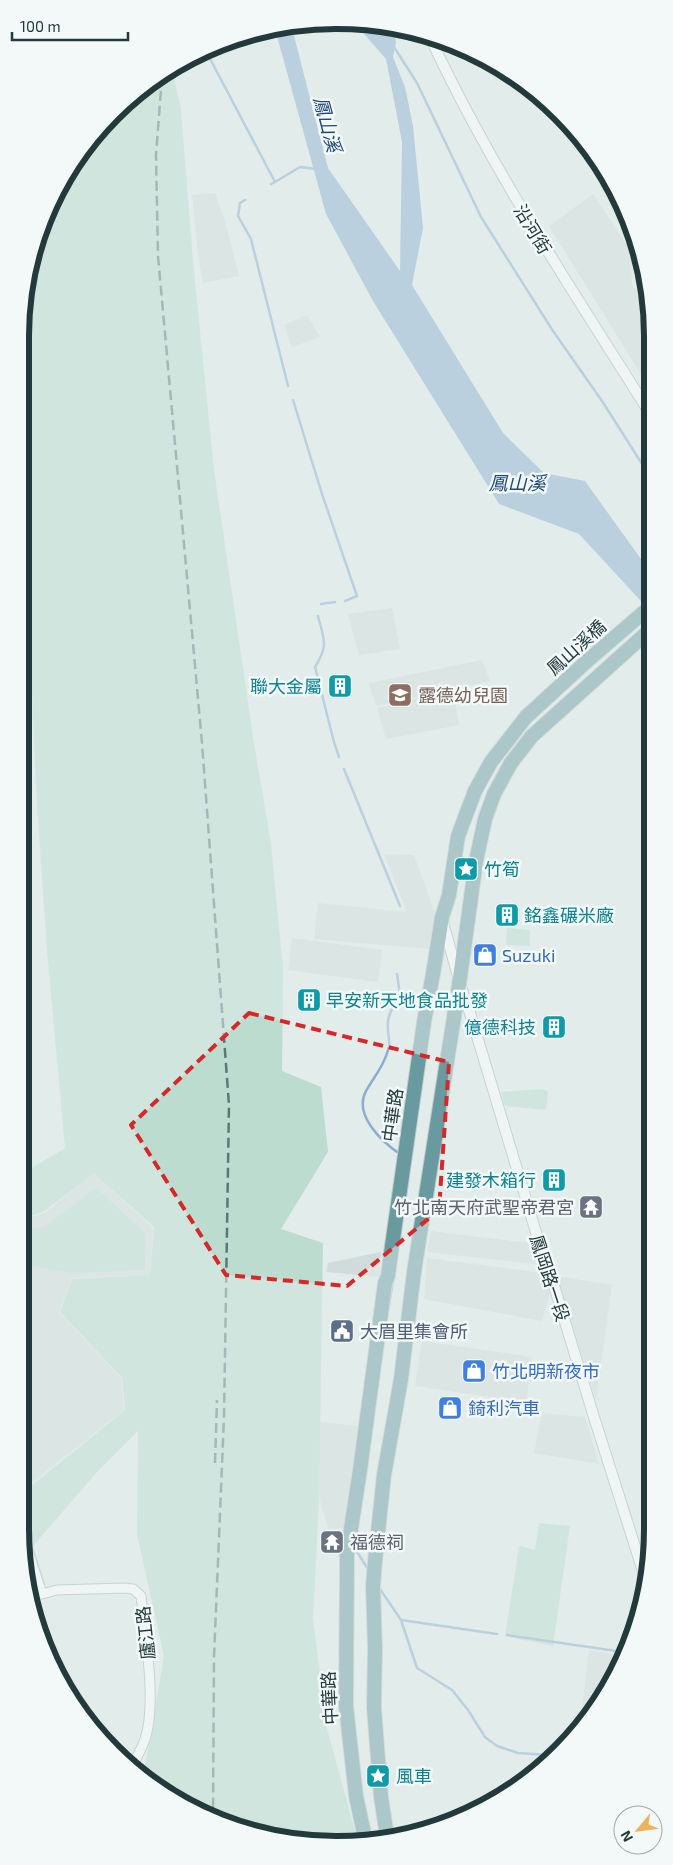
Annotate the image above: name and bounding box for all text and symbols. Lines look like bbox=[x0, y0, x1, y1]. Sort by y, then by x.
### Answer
scale bar bbox=[12, 10, 129, 42]
text: 100 m bbox=[20, 17, 61, 35]
water label: 鳳山溪 bbox=[310, 93, 347, 157]
street label: 沿河街 bbox=[510, 200, 556, 258]
water label: 鳳山溪 bbox=[488, 471, 548, 494]
street label: 鳳山溪橋 bbox=[542, 615, 610, 679]
building icon: 聯大金屬 bbox=[327, 673, 353, 699]
place label: 聯大金屬 bbox=[250, 675, 322, 697]
school or university icon: 露德幼兒園 bbox=[387, 682, 413, 708]
place label: 露德幼兒園 bbox=[418, 684, 508, 706]
place icon: 竹筍 bbox=[453, 856, 479, 882]
place label: 竹筍 bbox=[484, 858, 520, 880]
building icon: 銘鑫碾米廠 bbox=[494, 902, 520, 928]
place label: 銘鑫碾米廠 bbox=[524, 904, 614, 926]
shop icon: Suzuki bbox=[472, 942, 498, 968]
place label: Suzuki bbox=[502, 944, 555, 966]
building icon: 早安新天地食品批發 bbox=[296, 987, 322, 1013]
place label: 早安新天地食品批發 bbox=[326, 989, 488, 1011]
building icon: 億德科技 bbox=[541, 1014, 567, 1040]
place label: 億德科技 bbox=[464, 1016, 536, 1038]
street label: 中華路 bbox=[377, 1087, 407, 1143]
building icon: 建發木箱行 bbox=[541, 1167, 567, 1193]
place label: 建發木箱行 bbox=[446, 1169, 536, 1191]
temple icon: 竹北南天府武聖帝君宮 bbox=[578, 1194, 604, 1220]
place label: 竹北南天府武聖帝君宮 bbox=[394, 1196, 574, 1218]
street label: 鳳岡路一段 bbox=[526, 1232, 574, 1324]
public building icon: 大眉里集會所 bbox=[329, 1318, 355, 1344]
place label: 大眉里集會所 bbox=[360, 1320, 468, 1342]
shop icon: 竹北明新夜市 bbox=[461, 1358, 487, 1384]
place label: 竹北明新夜市 bbox=[492, 1360, 600, 1382]
shop icon: 錡利汽車 bbox=[437, 1395, 463, 1421]
place label: 錡利汽車 bbox=[468, 1397, 540, 1419]
temple icon: 福德祠 bbox=[319, 1529, 345, 1555]
place label: 福德祠 bbox=[350, 1531, 404, 1553]
street label: 廬江路 bbox=[131, 1605, 159, 1661]
street label: 中華路 bbox=[317, 1670, 341, 1726]
place icon: 風車 bbox=[365, 1763, 391, 1789]
place label: 風車 bbox=[396, 1765, 432, 1787]
north arrow bbox=[613, 1805, 663, 1855]
text: N bbox=[616, 1828, 636, 1845]

